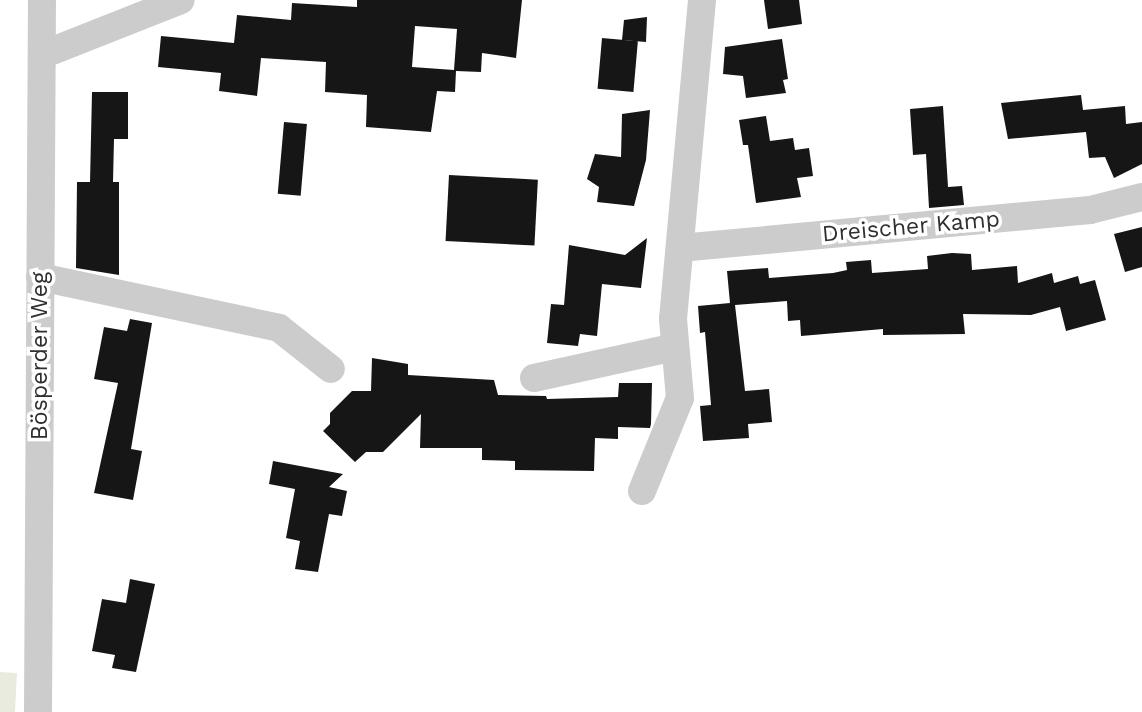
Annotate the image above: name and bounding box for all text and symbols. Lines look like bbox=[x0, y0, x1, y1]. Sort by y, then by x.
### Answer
street label: Dreischer Kamp bbox=[821, 205, 1001, 249]
street label: Bösperder Weg bbox=[26, 271, 54, 441]

